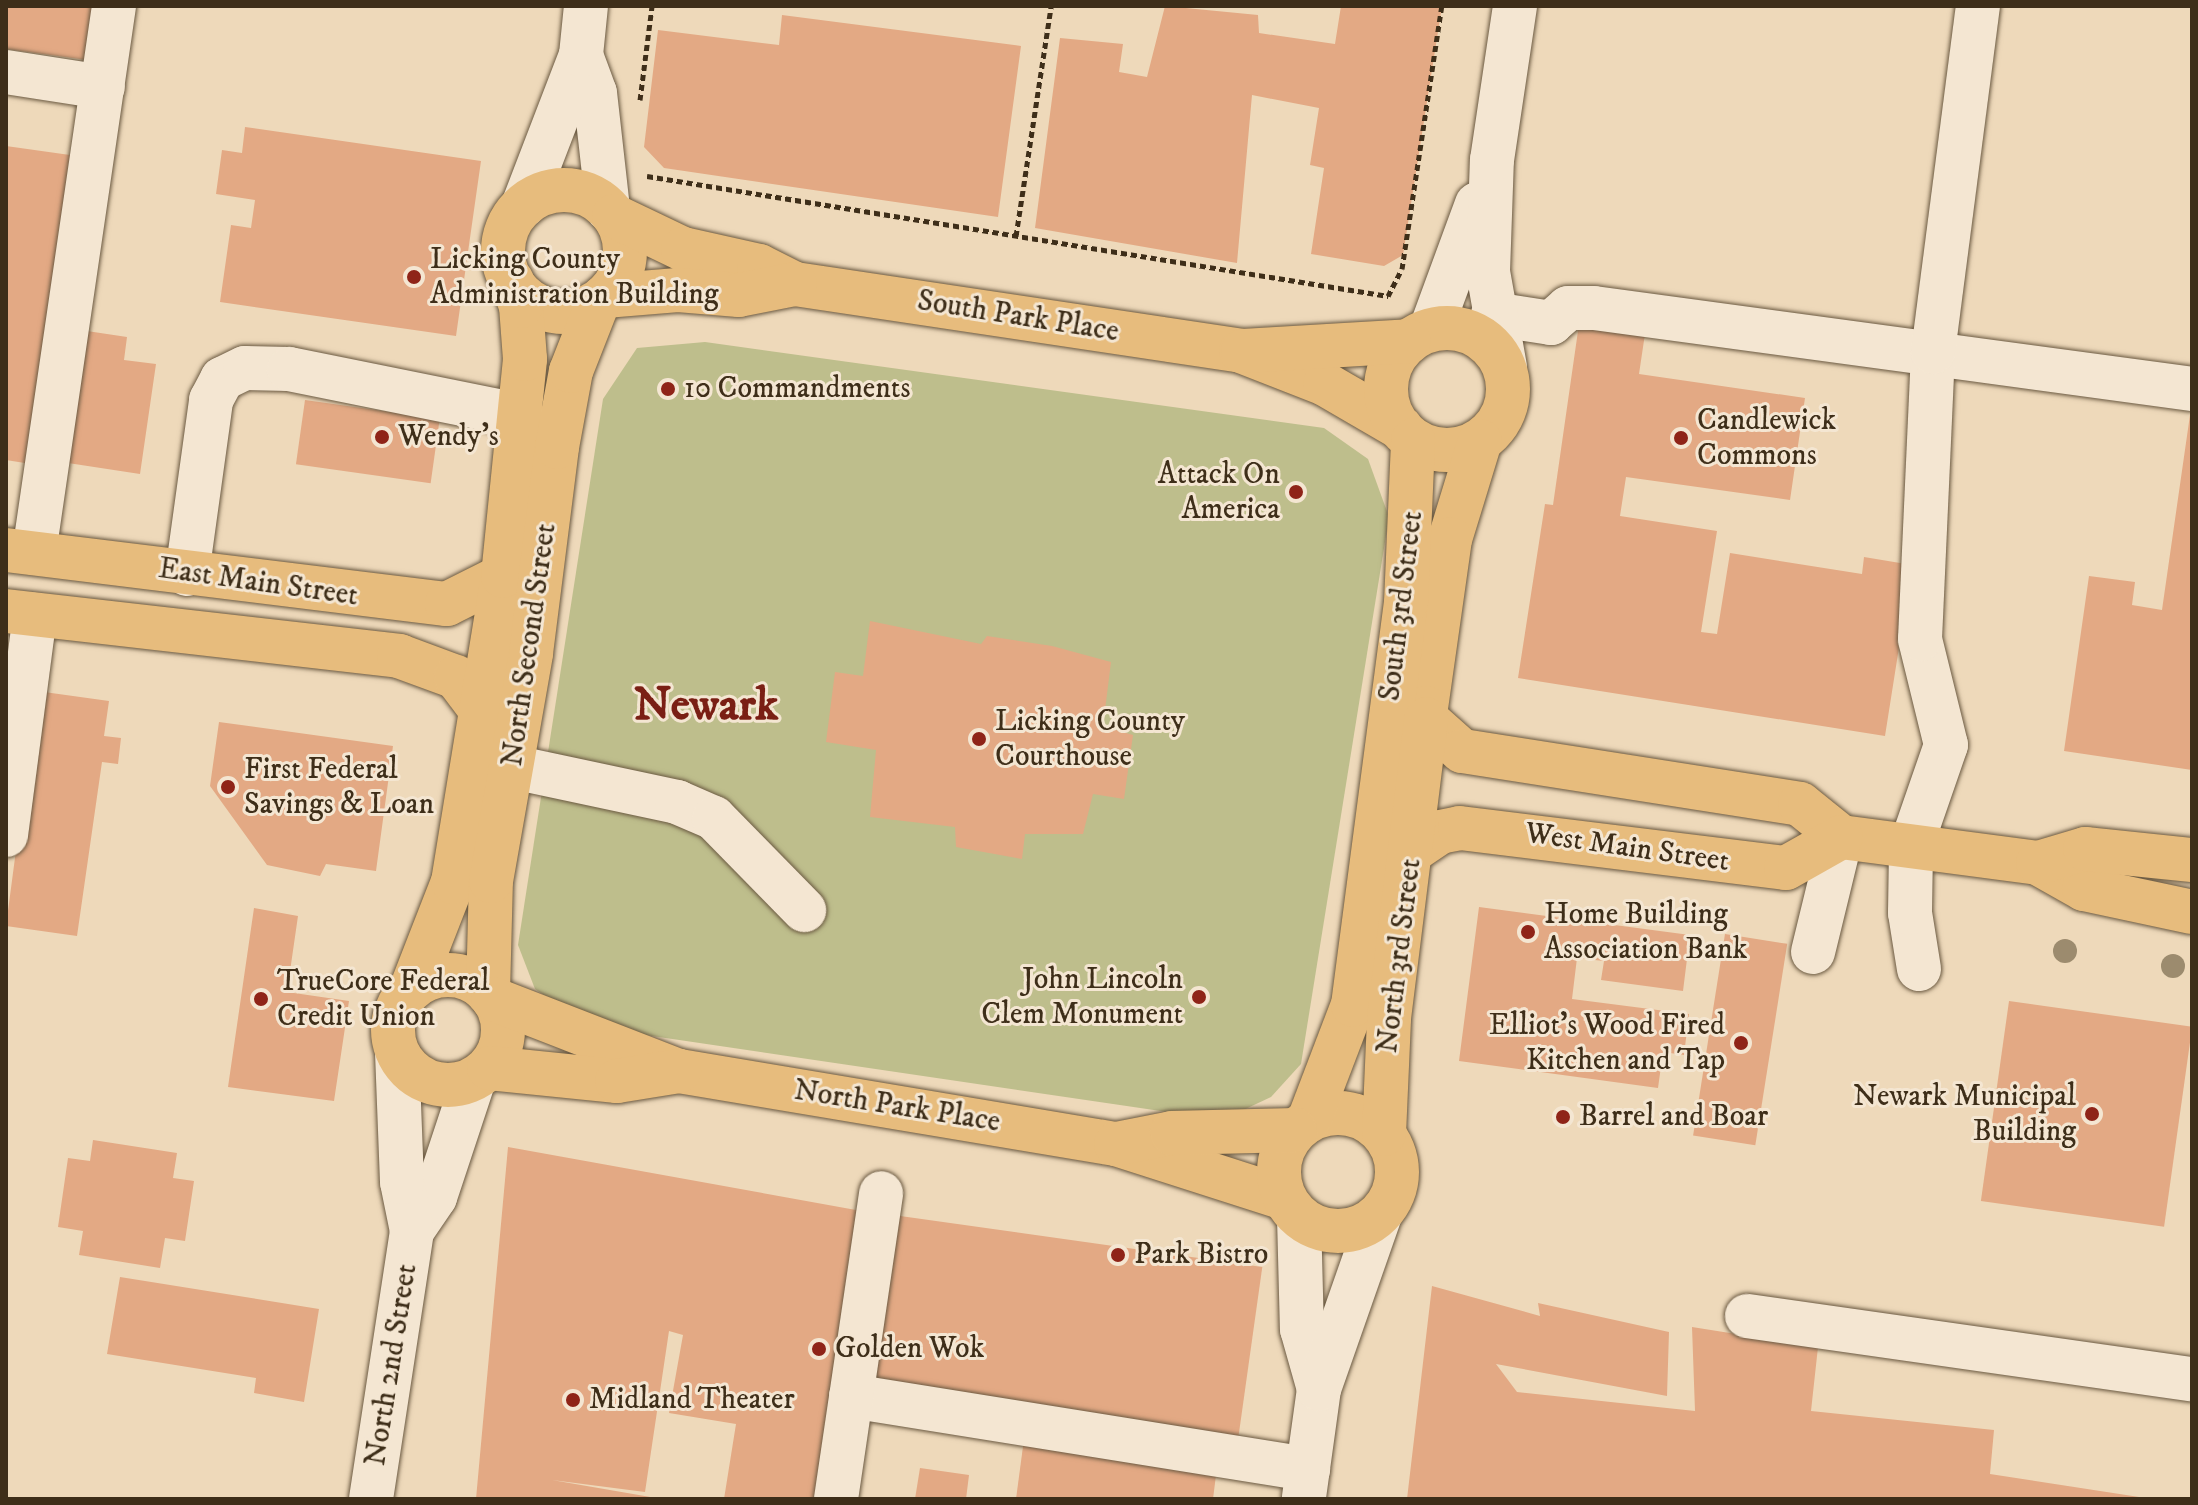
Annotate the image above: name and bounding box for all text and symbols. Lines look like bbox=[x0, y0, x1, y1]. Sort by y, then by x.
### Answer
place label: Licking County Administration Building bbox=[430, 242, 719, 312]
marker: Licking County Administration Building bbox=[405, 268, 423, 286]
street label: South Park Place bbox=[915, 283, 1121, 351]
place label: 10 Commandments bbox=[684, 371, 910, 407]
marker: 10 Commandments bbox=[659, 380, 677, 398]
place label: Candlewick Commons bbox=[1697, 403, 1836, 474]
place label: Wendy's bbox=[398, 419, 499, 455]
marker: Wendy's bbox=[373, 428, 391, 446]
marker: Candlewick Commons bbox=[1672, 429, 1690, 447]
place label: Attack On America bbox=[1158, 457, 1280, 528]
marker: Attack On America bbox=[1287, 483, 1305, 501]
street label: South 3rd Street bbox=[1372, 509, 1432, 703]
street label: North Second Street bbox=[495, 521, 565, 769]
street label: East Main Street bbox=[156, 551, 360, 615]
district label: Newark bbox=[634, 678, 778, 734]
place label: Licking County Courthouse bbox=[995, 704, 1185, 774]
marker: Licking County Courthouse bbox=[970, 730, 988, 748]
place label: First Federal Savings & Loan bbox=[244, 752, 434, 822]
marker: First Federal Savings & Loan bbox=[219, 778, 237, 796]
street label: West Main Street bbox=[1523, 816, 1731, 880]
street label: North 3rd Street bbox=[1370, 857, 1430, 1055]
place label: Home Building Association Bank bbox=[1544, 897, 1747, 968]
marker: Home Building Association Bank bbox=[1519, 923, 1537, 941]
place label: John Lincoln Clem Monument bbox=[981, 962, 1183, 1032]
place label: TrueCore Federal Credit Union bbox=[277, 964, 490, 1034]
marker: John Lincoln Clem Monument bbox=[1190, 988, 1208, 1006]
marker: TrueCore Federal Credit Union bbox=[252, 990, 270, 1008]
place label: Elliot's Wood Fired Kitchen and Tap bbox=[1489, 1008, 1725, 1078]
marker: Elliot's Wood Fired Kitchen and Tap bbox=[1732, 1034, 1750, 1052]
street label: North Park Place bbox=[791, 1073, 1003, 1141]
place label: Newark Municipal Building bbox=[1853, 1079, 2076, 1150]
place label: Barrel and Boar bbox=[1579, 1099, 1768, 1135]
marker: Newark Municipal Building bbox=[2083, 1105, 2101, 1123]
marker: Barrel and Boar bbox=[1554, 1108, 1572, 1126]
place label: Park Bistro bbox=[1134, 1237, 1268, 1273]
marker: Park Bistro bbox=[1109, 1246, 1127, 1264]
street label: North 2nd Street bbox=[358, 1261, 426, 1469]
place label: Golden Wok bbox=[835, 1331, 984, 1367]
marker: Golden Wok bbox=[810, 1340, 828, 1358]
place label: Midland Theater bbox=[589, 1382, 795, 1418]
marker: Midland Theater bbox=[564, 1391, 582, 1409]

